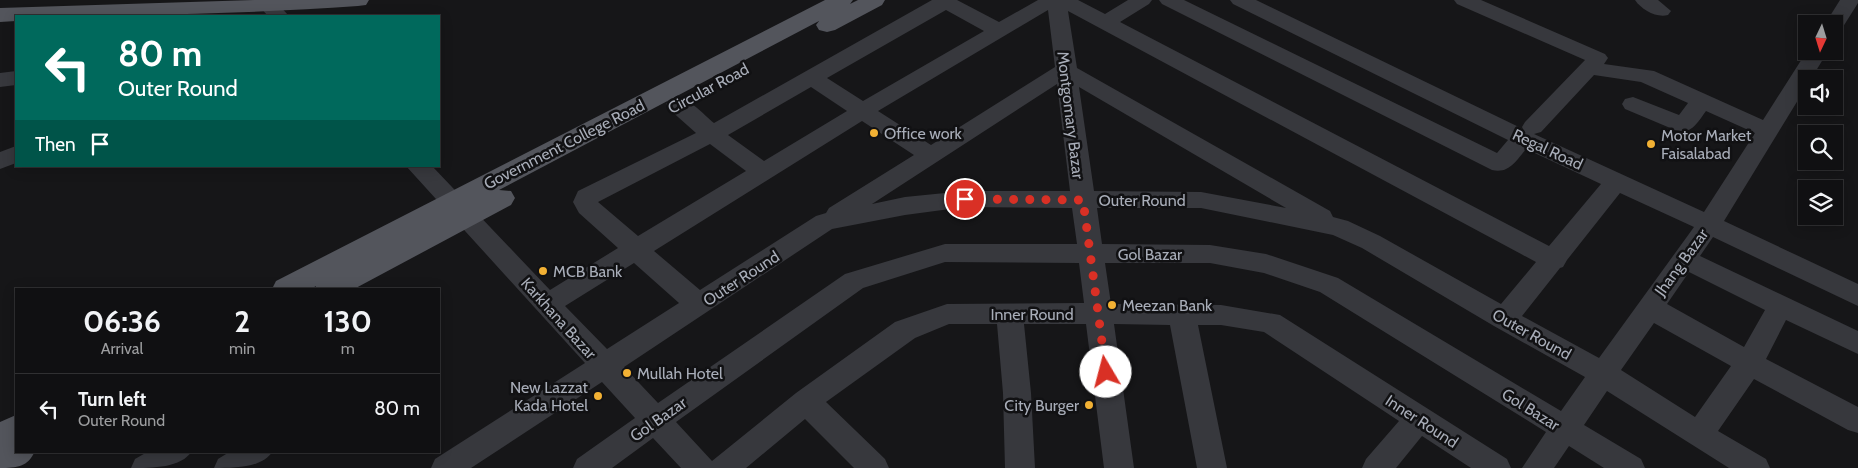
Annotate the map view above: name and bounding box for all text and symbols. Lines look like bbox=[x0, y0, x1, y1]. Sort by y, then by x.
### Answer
north arrow bbox=[1798, 15, 1842, 60]
map controls bbox=[1798, 15, 1843, 225]
text: 80 m bbox=[118, 32, 202, 75]
icon: left bbox=[35, 35, 100, 100]
street label: Montgomary Bazar bbox=[1053, 50, 1088, 181]
street label: Circular Road bbox=[664, 59, 752, 118]
button: sound bbox=[1798, 70, 1843, 115]
text: Outer Round bbox=[118, 75, 238, 102]
street label: Government College Road bbox=[481, 96, 648, 193]
place label: Office work bbox=[884, 124, 963, 143]
street label: Regal Road bbox=[1510, 125, 1586, 174]
button: search bbox=[1798, 125, 1843, 170]
place label: Motor Market Faisalabad bbox=[1661, 126, 1752, 163]
marker: Office work bbox=[868, 127, 880, 139]
icon: arrive bbox=[86, 130, 114, 158]
text: Then bbox=[35, 133, 76, 156]
marker: Motor Market Faisalabad bbox=[1645, 138, 1657, 150]
pin bbox=[944, 178, 986, 220]
button: layers bbox=[1798, 180, 1843, 225]
icon: arrive bbox=[951, 185, 979, 213]
street label: Outer Round bbox=[1098, 191, 1186, 210]
street label: Jhang Bazar bbox=[1650, 224, 1713, 300]
street label: Gol Bazar bbox=[1118, 245, 1183, 264]
street label: Outer Round bbox=[700, 247, 783, 310]
place label: MCB Bank bbox=[553, 262, 623, 281]
marker: MCB Bank bbox=[537, 265, 549, 277]
street label: Karkhana Bazar bbox=[517, 274, 601, 364]
place label: Meezan Bank bbox=[1122, 296, 1213, 315]
marker: Meezan Bank bbox=[1106, 299, 1118, 311]
text: 06:36 bbox=[83, 303, 161, 340]
text: 2 bbox=[234, 303, 250, 340]
text: 130 bbox=[323, 303, 372, 340]
street label: Inner Round bbox=[990, 305, 1074, 324]
street label: Outer Round bbox=[1489, 305, 1574, 364]
text: Arrival bbox=[101, 339, 143, 358]
text: min bbox=[229, 339, 255, 358]
text: m bbox=[341, 339, 355, 358]
position arrow bbox=[1079, 345, 1131, 397]
place label: Mullah Hotel bbox=[637, 364, 723, 383]
marker: Mullah Hotel bbox=[621, 367, 633, 379]
place label: New Lazzat Kada Hotel bbox=[510, 378, 589, 415]
street label: Gol Bazar bbox=[1498, 384, 1564, 435]
text: Turn left bbox=[78, 388, 146, 411]
marker: New Lazzat Kada Hotel bbox=[592, 390, 604, 402]
street label: Inner Round bbox=[1382, 391, 1462, 452]
street label: Gol Bazar bbox=[626, 393, 691, 446]
icon: left bbox=[35, 395, 63, 423]
place label: City Burger bbox=[1004, 396, 1080, 415]
text: 80 m bbox=[374, 397, 420, 420]
marker: City Burger bbox=[1083, 399, 1095, 411]
text: Outer Round bbox=[78, 411, 165, 430]

